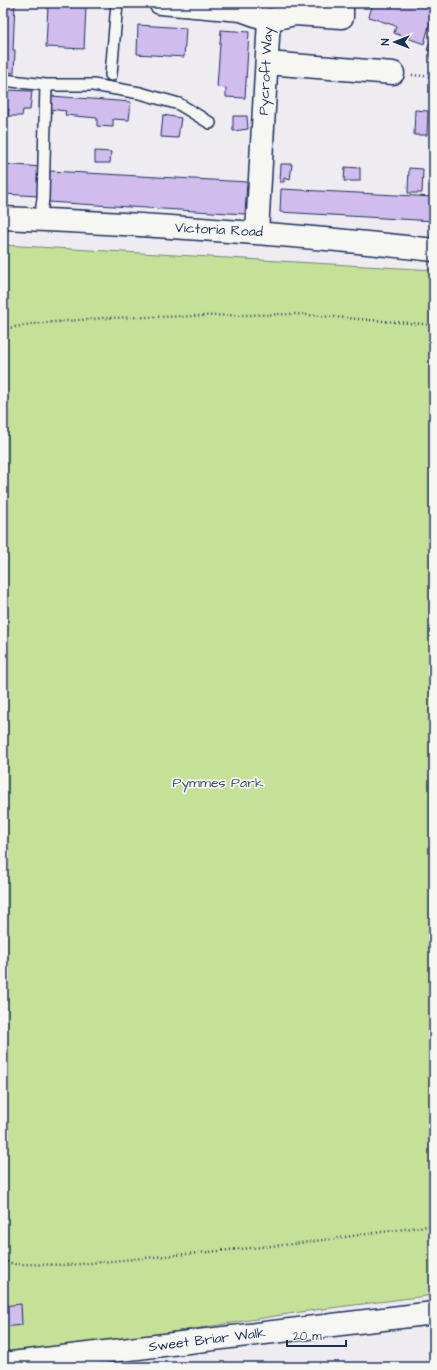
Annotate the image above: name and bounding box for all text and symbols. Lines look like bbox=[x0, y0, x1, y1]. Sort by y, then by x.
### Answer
north arrow bbox=[375, 22, 415, 62]
street label: Pycroft Way bbox=[254, 26, 278, 116]
text: N bbox=[378, 38, 393, 45]
street label: Victoria Road bbox=[175, 218, 263, 242]
park label: Pymmes Park bbox=[173, 773, 264, 793]
scale bar bbox=[287, 1322, 346, 1348]
street label: Sweet Briar Walk bbox=[147, 1323, 267, 1357]
text: 20 m bbox=[293, 1328, 322, 1345]

